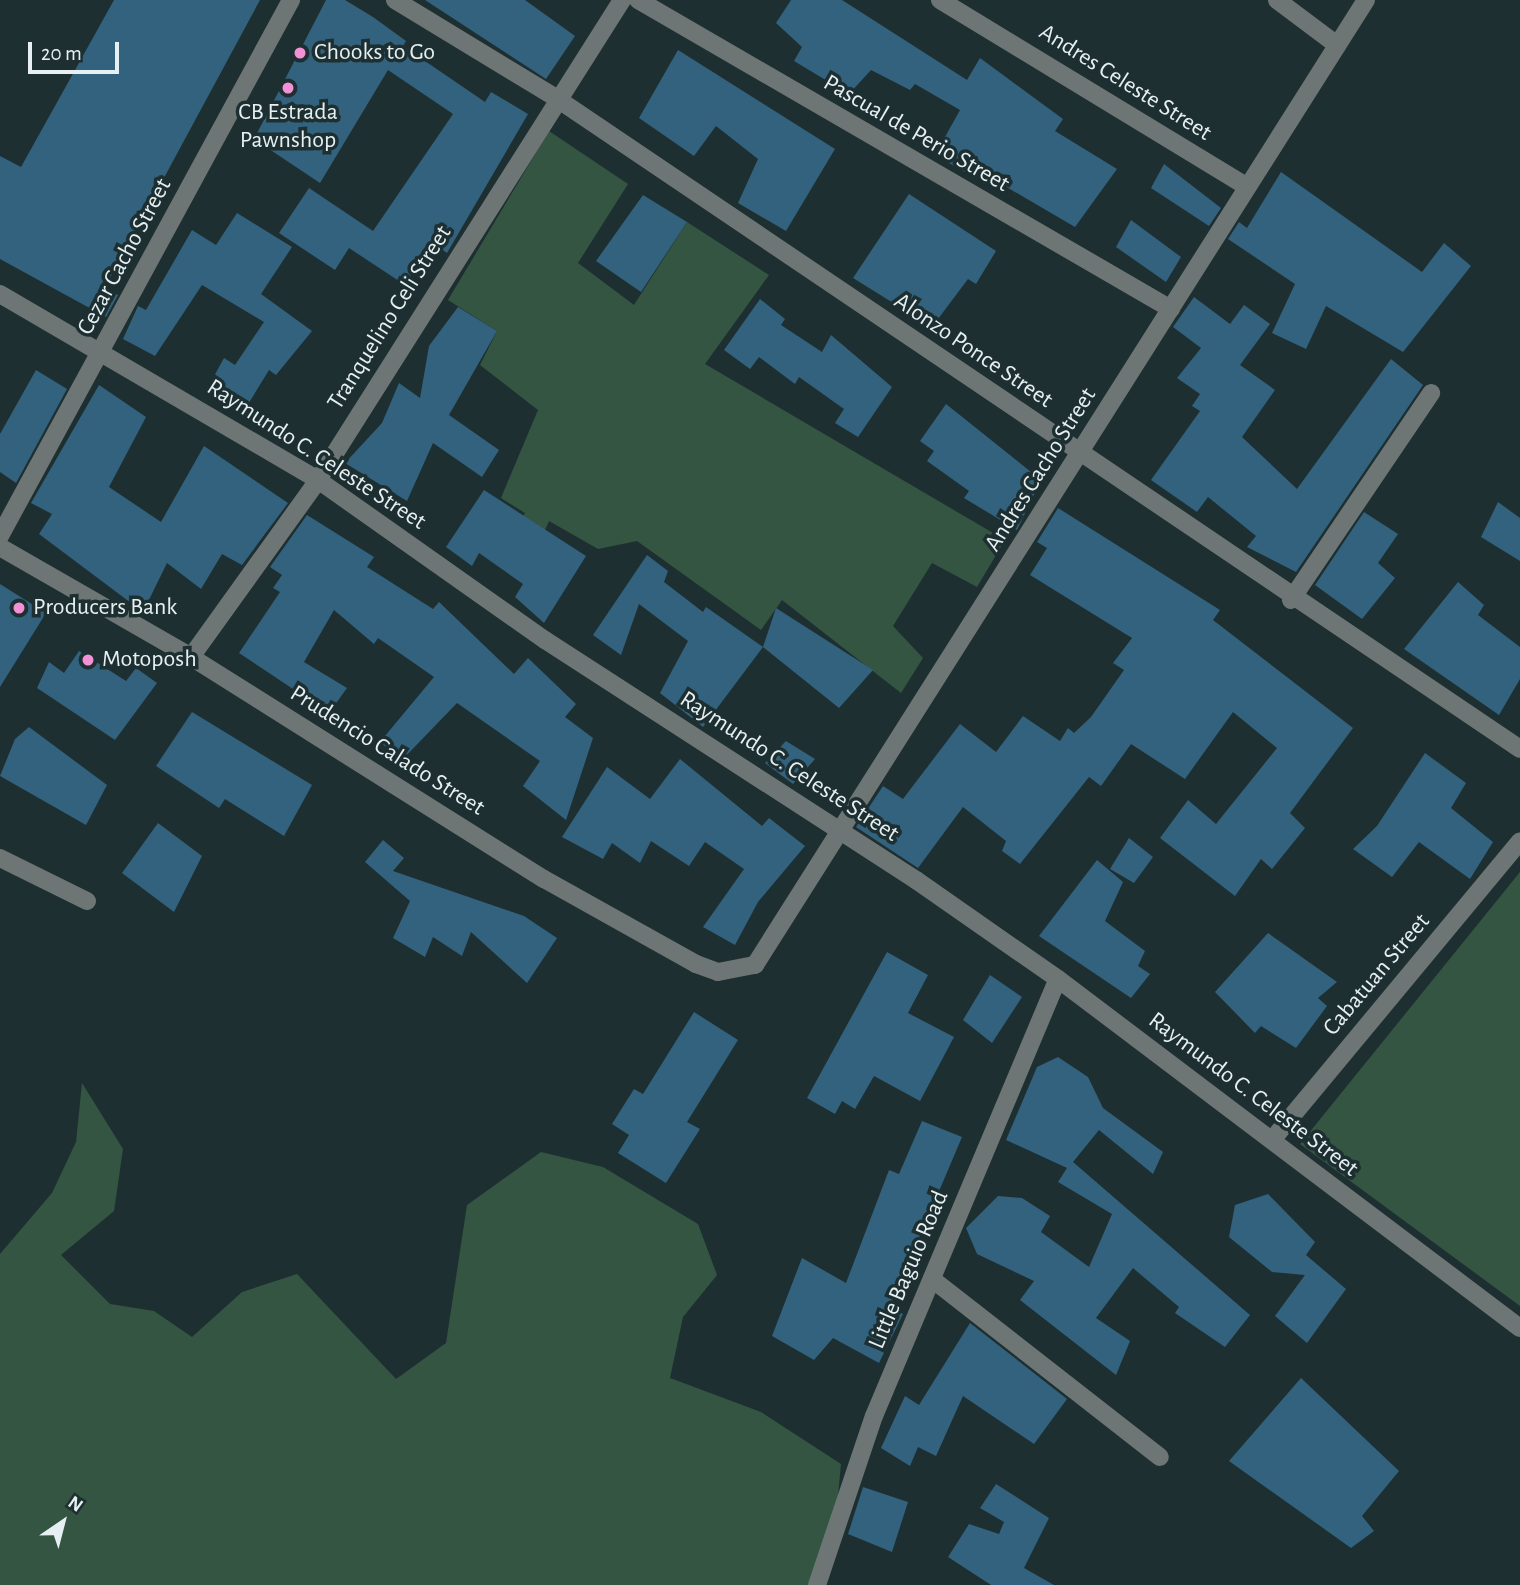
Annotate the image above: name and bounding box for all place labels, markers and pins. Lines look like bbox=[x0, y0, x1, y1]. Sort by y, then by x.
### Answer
place label: Chooks to Go bbox=[314, 39, 435, 67]
marker: Chooks to Go bbox=[292, 45, 308, 61]
marker: CB Estrada Pawnshop bbox=[280, 80, 296, 96]
place label: CB Estrada Pawnshop bbox=[238, 99, 338, 155]
place label: Producers Bank bbox=[33, 594, 177, 622]
marker: Producers Bank bbox=[11, 600, 27, 616]
place label: Motoposh bbox=[102, 646, 197, 674]
marker: Motoposh bbox=[80, 652, 96, 668]

